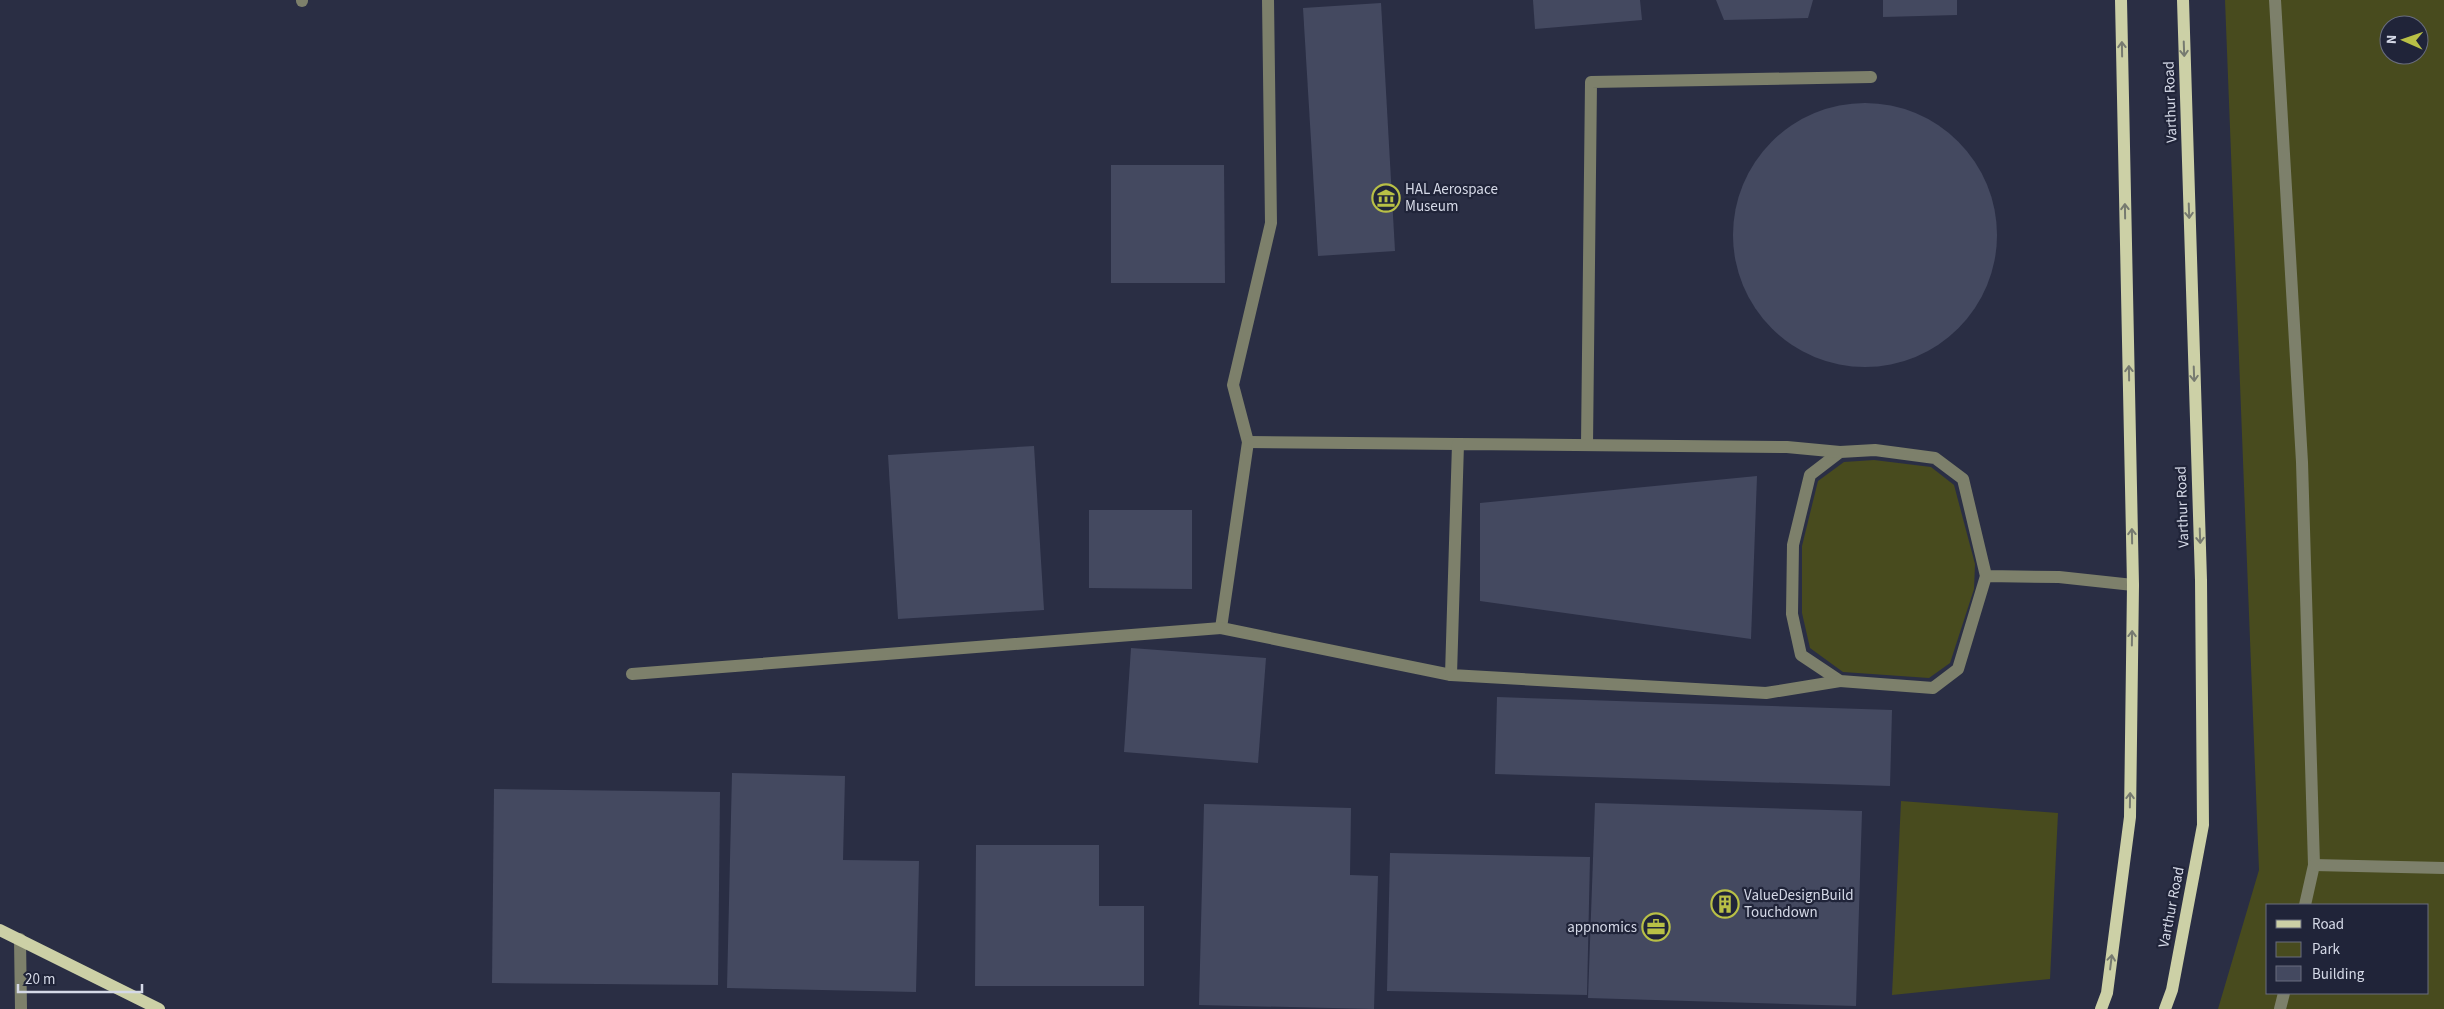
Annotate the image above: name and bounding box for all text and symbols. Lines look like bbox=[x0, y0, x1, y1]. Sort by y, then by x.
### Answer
north arrow bbox=[2379, 15, 2429, 65]
text: N bbox=[2382, 35, 2402, 45]
one-way arrow bbox=[2179, 40, 2189, 56]
one-way arrow bbox=[2117, 41, 2127, 57]
street label: Varthur Road bbox=[2159, 61, 2182, 143]
place label: HAL Aerospace Museum bbox=[1405, 179, 1498, 217]
museum icon: HAL Aerospace Museum bbox=[1371, 183, 1401, 213]
one-way arrow bbox=[2121, 203, 2130, 219]
one-way arrow bbox=[2185, 203, 2194, 219]
one-way arrow bbox=[2190, 365, 2199, 381]
one-way arrow bbox=[2124, 366, 2133, 382]
street label: Varthur Road bbox=[2171, 466, 2194, 548]
one-way arrow bbox=[2127, 528, 2136, 544]
one-way arrow bbox=[2195, 528, 2204, 544]
one-way arrow bbox=[2127, 630, 2137, 646]
one-way arrow bbox=[2125, 793, 2135, 809]
street label: Varthur Road bbox=[2153, 865, 2190, 949]
place label: ValueDesignBuild Touchdown bbox=[1744, 885, 1854, 923]
building icon: ValueDesignBuild Touchdown bbox=[1710, 889, 1740, 919]
legend bbox=[2266, 904, 2429, 994]
office icon: appnomics bbox=[1641, 912, 1671, 942]
text: Road bbox=[2312, 914, 2344, 935]
place label: appnomics bbox=[1567, 917, 1637, 938]
text: Park bbox=[2312, 939, 2341, 960]
one-way arrow bbox=[2106, 954, 2116, 970]
scale bar bbox=[18, 962, 141, 994]
text: Building bbox=[2312, 964, 2365, 985]
text: 20 m bbox=[25, 969, 55, 990]

